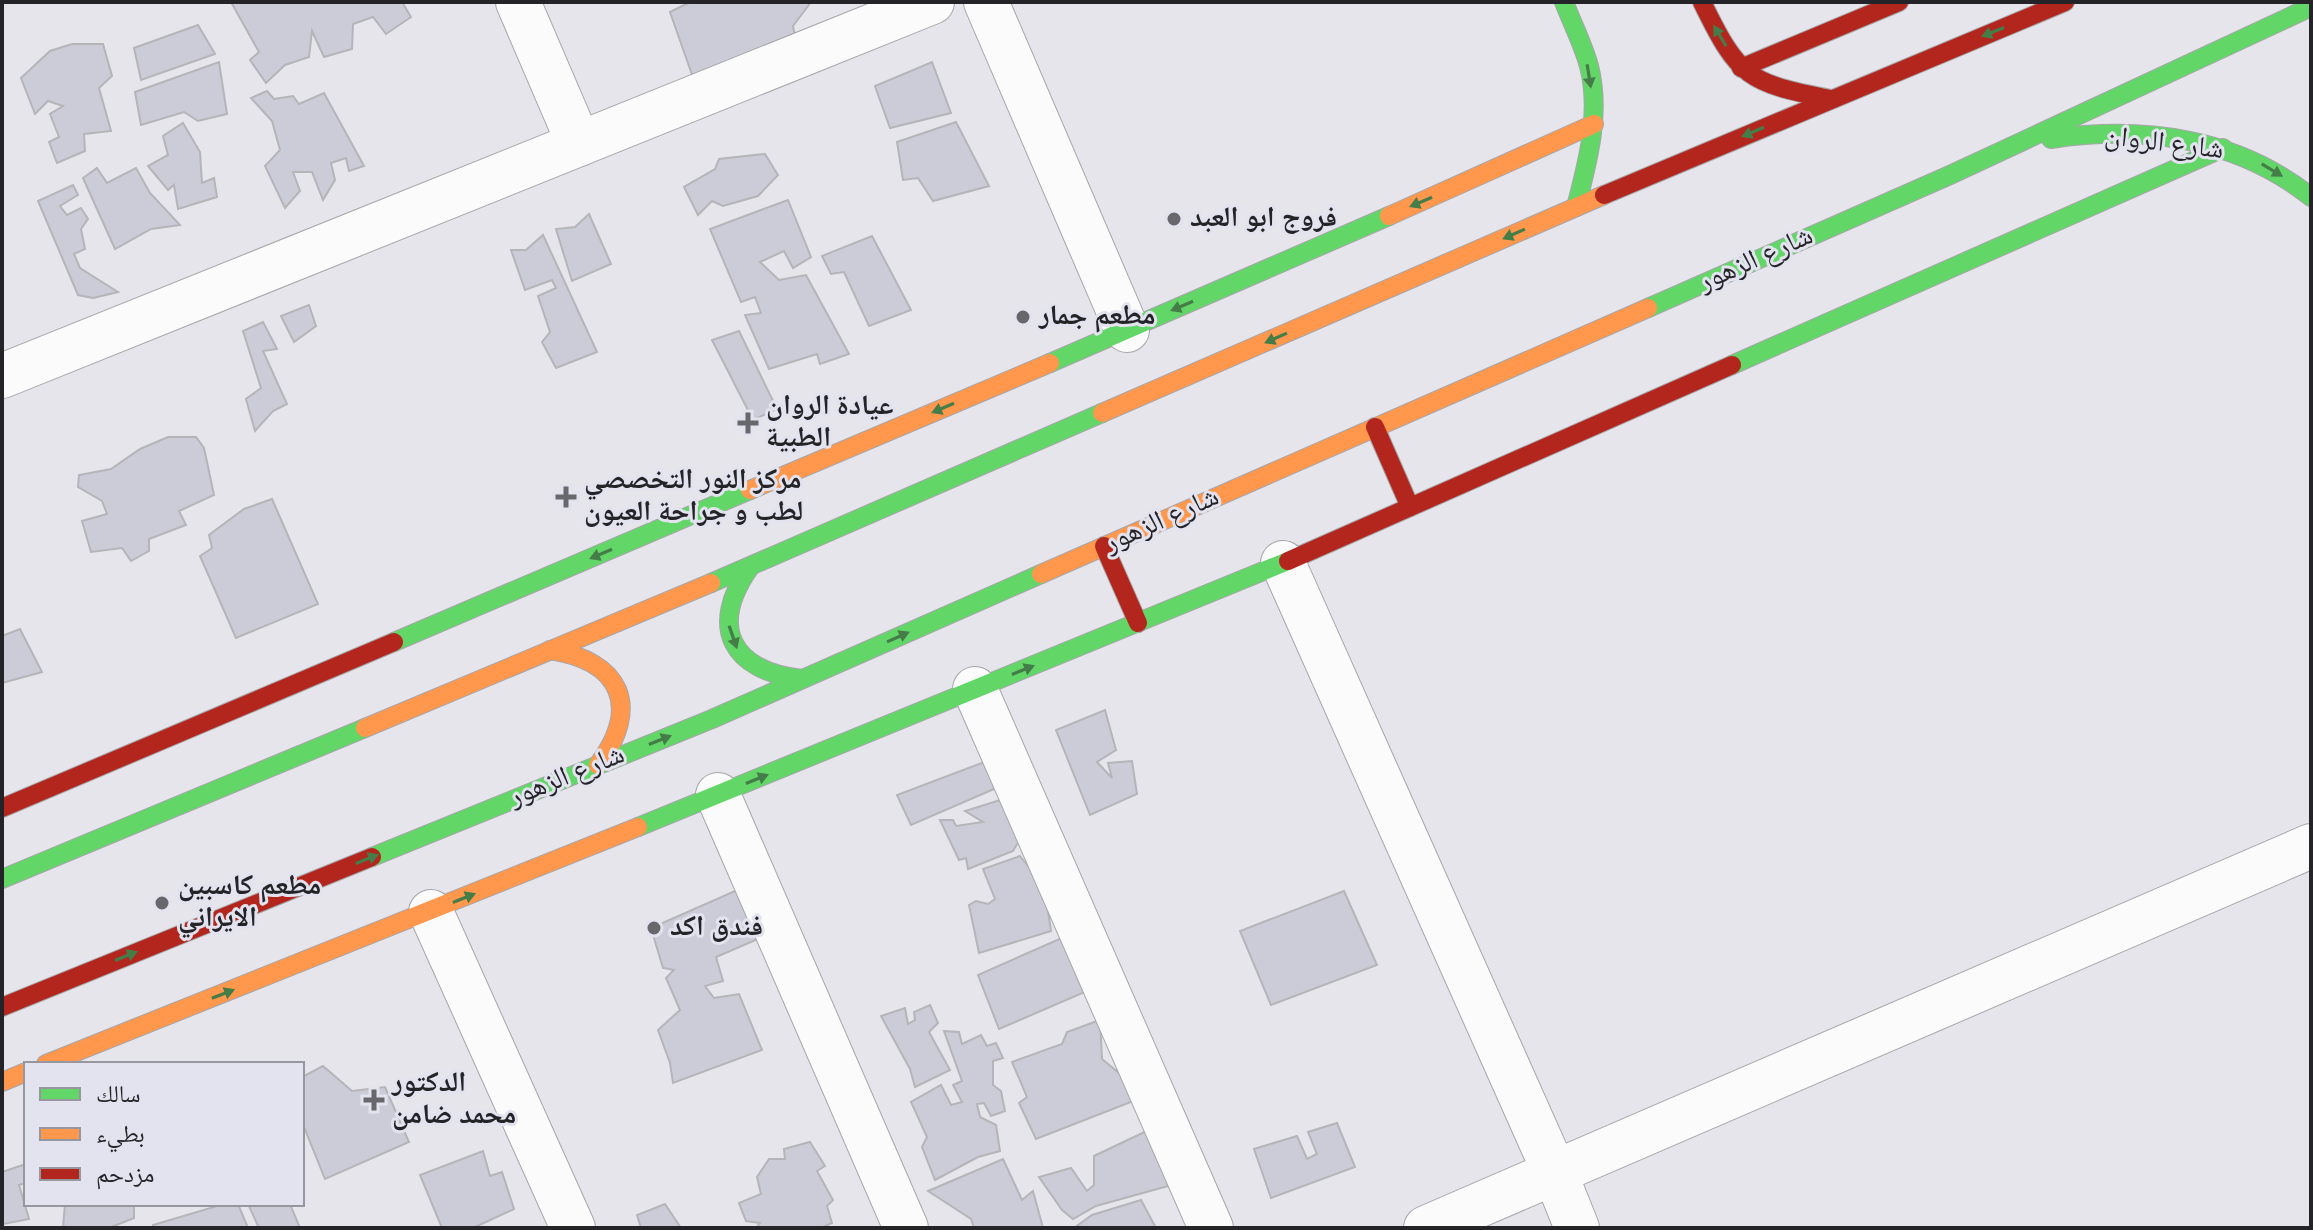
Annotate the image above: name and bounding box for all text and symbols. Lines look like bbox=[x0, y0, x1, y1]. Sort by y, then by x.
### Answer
one-way arrow bbox=[1713, 25, 1727, 47]
one-way arrow bbox=[1981, 25, 2005, 38]
one-way arrow bbox=[1583, 63, 1596, 88]
street label: شارع الروان bbox=[2102, 119, 2226, 169]
one-way arrow bbox=[1741, 125, 1765, 138]
one-way arrow bbox=[2261, 163, 2283, 177]
one-way arrow bbox=[1409, 196, 1433, 209]
place label: فروج ابو العبد bbox=[1190, 201, 1337, 237]
marker: فروج ابو العبد bbox=[1165, 210, 1183, 228]
street label: شارع الزهور bbox=[1692, 219, 1819, 302]
one-way arrow bbox=[1502, 227, 1526, 241]
place label: مطعم جمار bbox=[1038, 299, 1155, 335]
one-way arrow bbox=[1171, 299, 1194, 312]
marker: مطعم جمار bbox=[1014, 308, 1032, 326]
one-way arrow bbox=[1264, 331, 1288, 344]
place label: عيادة الروان الطبية bbox=[766, 389, 894, 457]
one-way arrow bbox=[931, 401, 955, 414]
marker: عيادة الروان الطبية bbox=[737, 412, 759, 434]
place label: مركز النور التخصصي لطب و جراحة العيون bbox=[584, 463, 803, 531]
street label: شارع الزهور bbox=[1098, 480, 1225, 563]
marker: مركز النور التخصصي لطب و جراحة العيون bbox=[555, 486, 577, 508]
one-way arrow bbox=[589, 547, 613, 560]
one-way arrow bbox=[727, 625, 740, 649]
one-way arrow bbox=[887, 630, 910, 643]
one-way arrow bbox=[1012, 663, 1035, 676]
one-way arrow bbox=[648, 733, 672, 746]
street label: شارع الزهور bbox=[503, 737, 630, 817]
one-way arrow bbox=[745, 772, 769, 785]
one-way arrow bbox=[355, 852, 379, 865]
place label: مطعم كاسبين الايراني bbox=[178, 869, 321, 939]
one-way arrow bbox=[453, 892, 476, 905]
marker: مطعم كاسبين الايراني bbox=[153, 894, 171, 912]
place label: فندق اكد bbox=[670, 910, 763, 946]
marker: فندق اكد bbox=[645, 919, 663, 937]
one-way arrow bbox=[114, 949, 138, 962]
one-way arrow bbox=[211, 987, 235, 1000]
legend bbox=[24, 1062, 304, 1206]
place label: الدكتور محمد ضامن bbox=[391, 1066, 516, 1134]
text: سالك bbox=[96, 1081, 141, 1111]
marker: الدكتور محمد ضامن bbox=[363, 1089, 385, 1111]
text: بطيء bbox=[96, 1121, 145, 1153]
text: مزدحم bbox=[96, 1161, 155, 1191]

